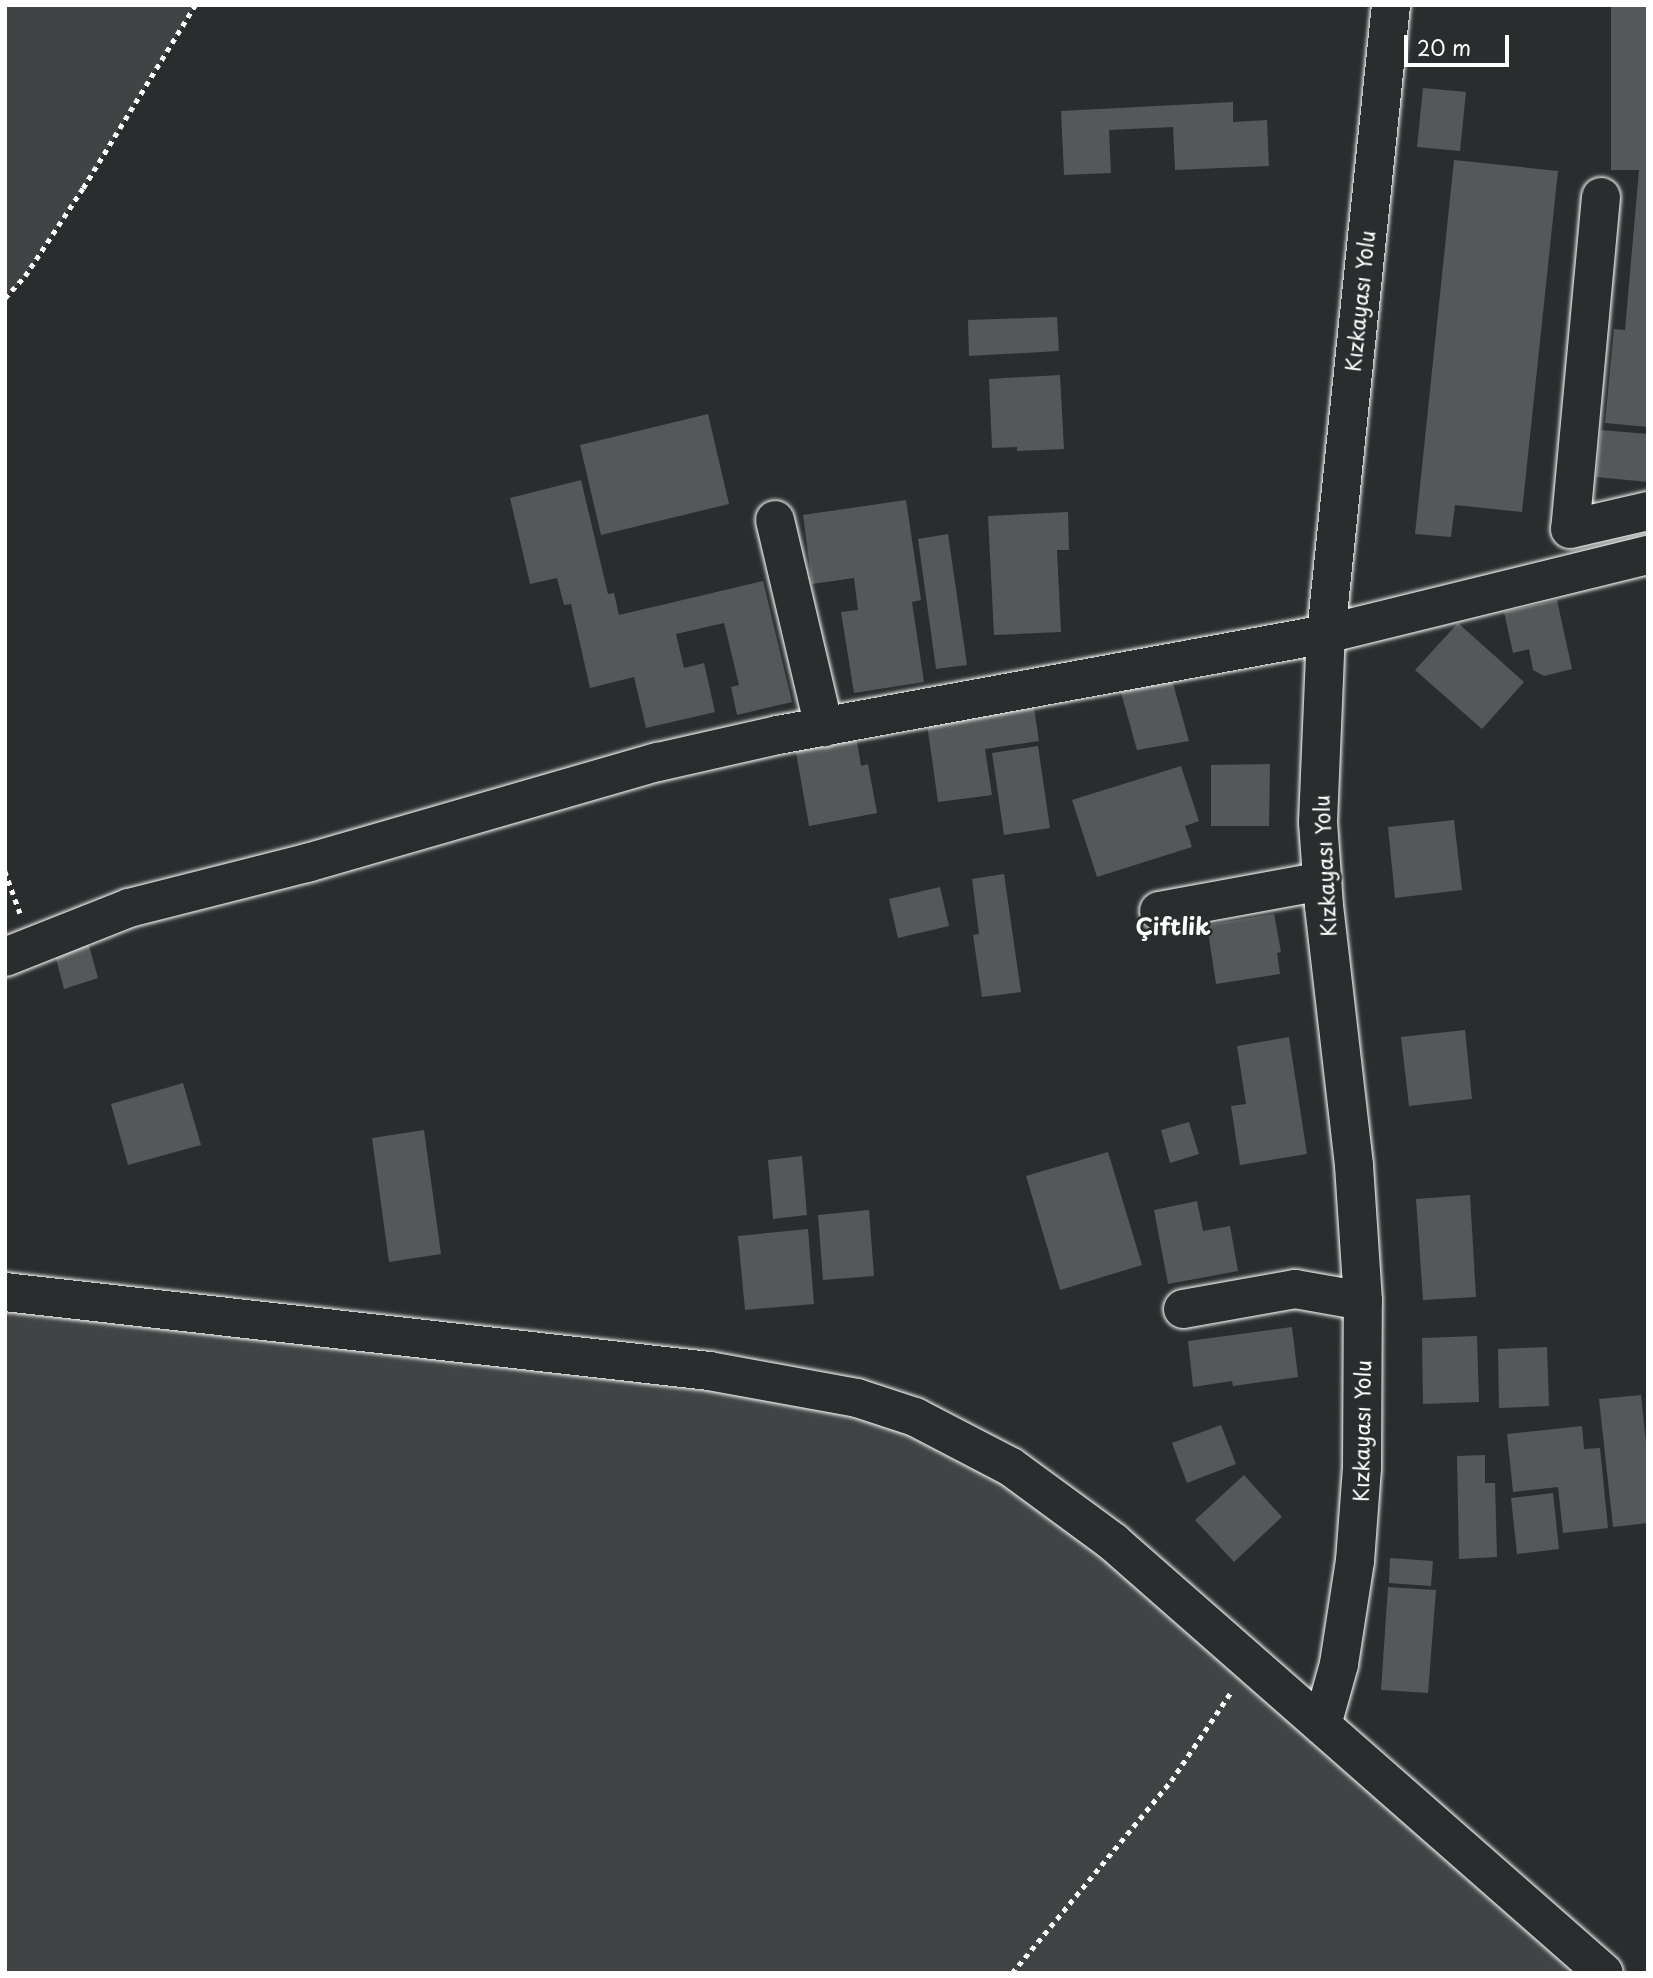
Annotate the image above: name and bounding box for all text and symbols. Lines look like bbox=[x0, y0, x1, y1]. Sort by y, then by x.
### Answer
scale bar bbox=[1408, 21, 1513, 65]
text: 20 m bbox=[1417, 31, 1471, 63]
street label: Kızkayası Yolu bbox=[1339, 229, 1379, 373]
street label: Kızkayası Yolu bbox=[1308, 795, 1340, 937]
district label: Çiftlik bbox=[1135, 912, 1211, 940]
street label: Kızkayası Yolu bbox=[1347, 1360, 1375, 1502]

